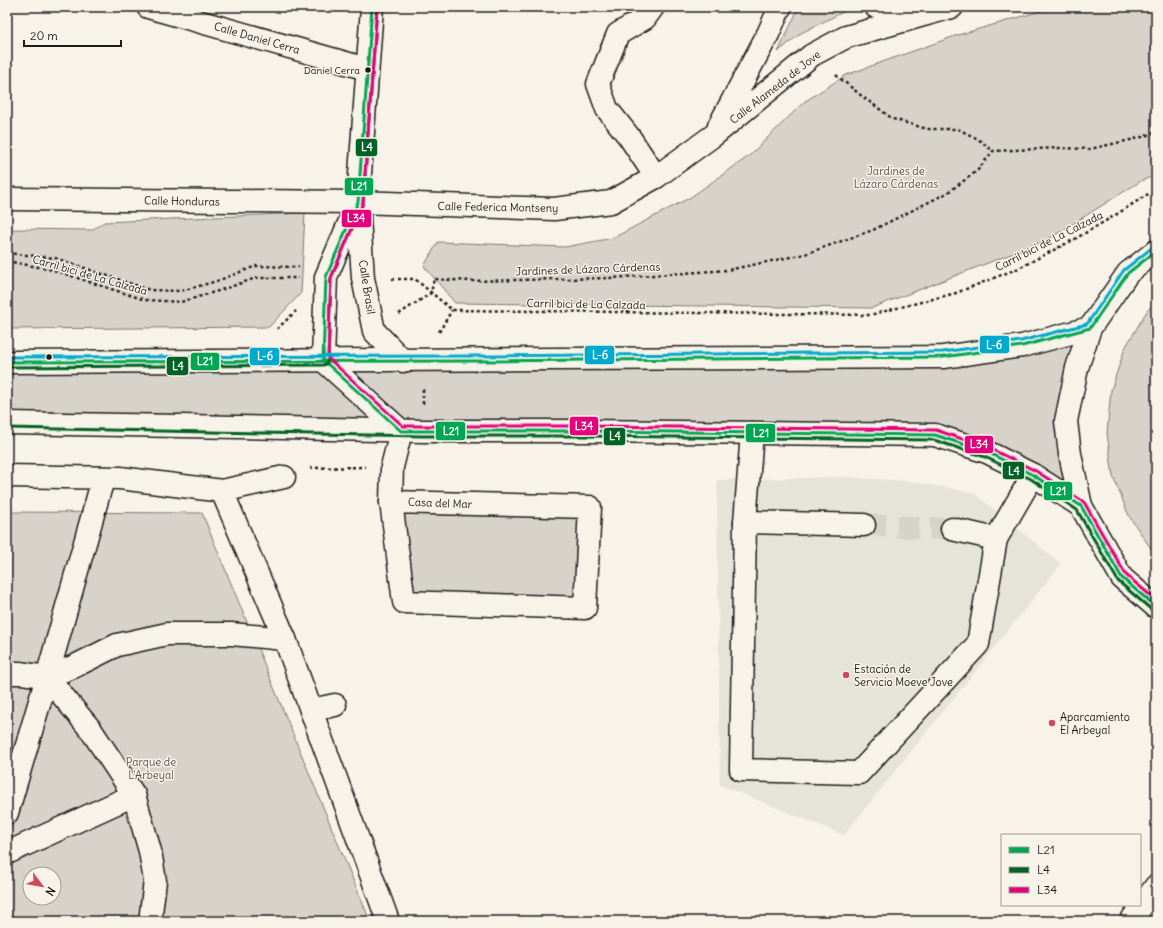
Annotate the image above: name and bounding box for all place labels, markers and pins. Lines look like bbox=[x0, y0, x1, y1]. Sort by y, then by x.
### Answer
place label: Daniel Cerra bbox=[304, 64, 360, 77]
marker: Daniel Cerra bbox=[363, 65, 373, 75]
unlabelled marker bbox=[44, 352, 54, 362]
place label: Estación de Servicio Moeve Jove bbox=[854, 662, 953, 689]
marker: Estación de Servicio Moeve Jove bbox=[841, 670, 851, 680]
place label: Aparcamiento El Arbeyal bbox=[1060, 710, 1130, 737]
marker: Aparcamiento El Arbeyal bbox=[1047, 718, 1057, 728]

